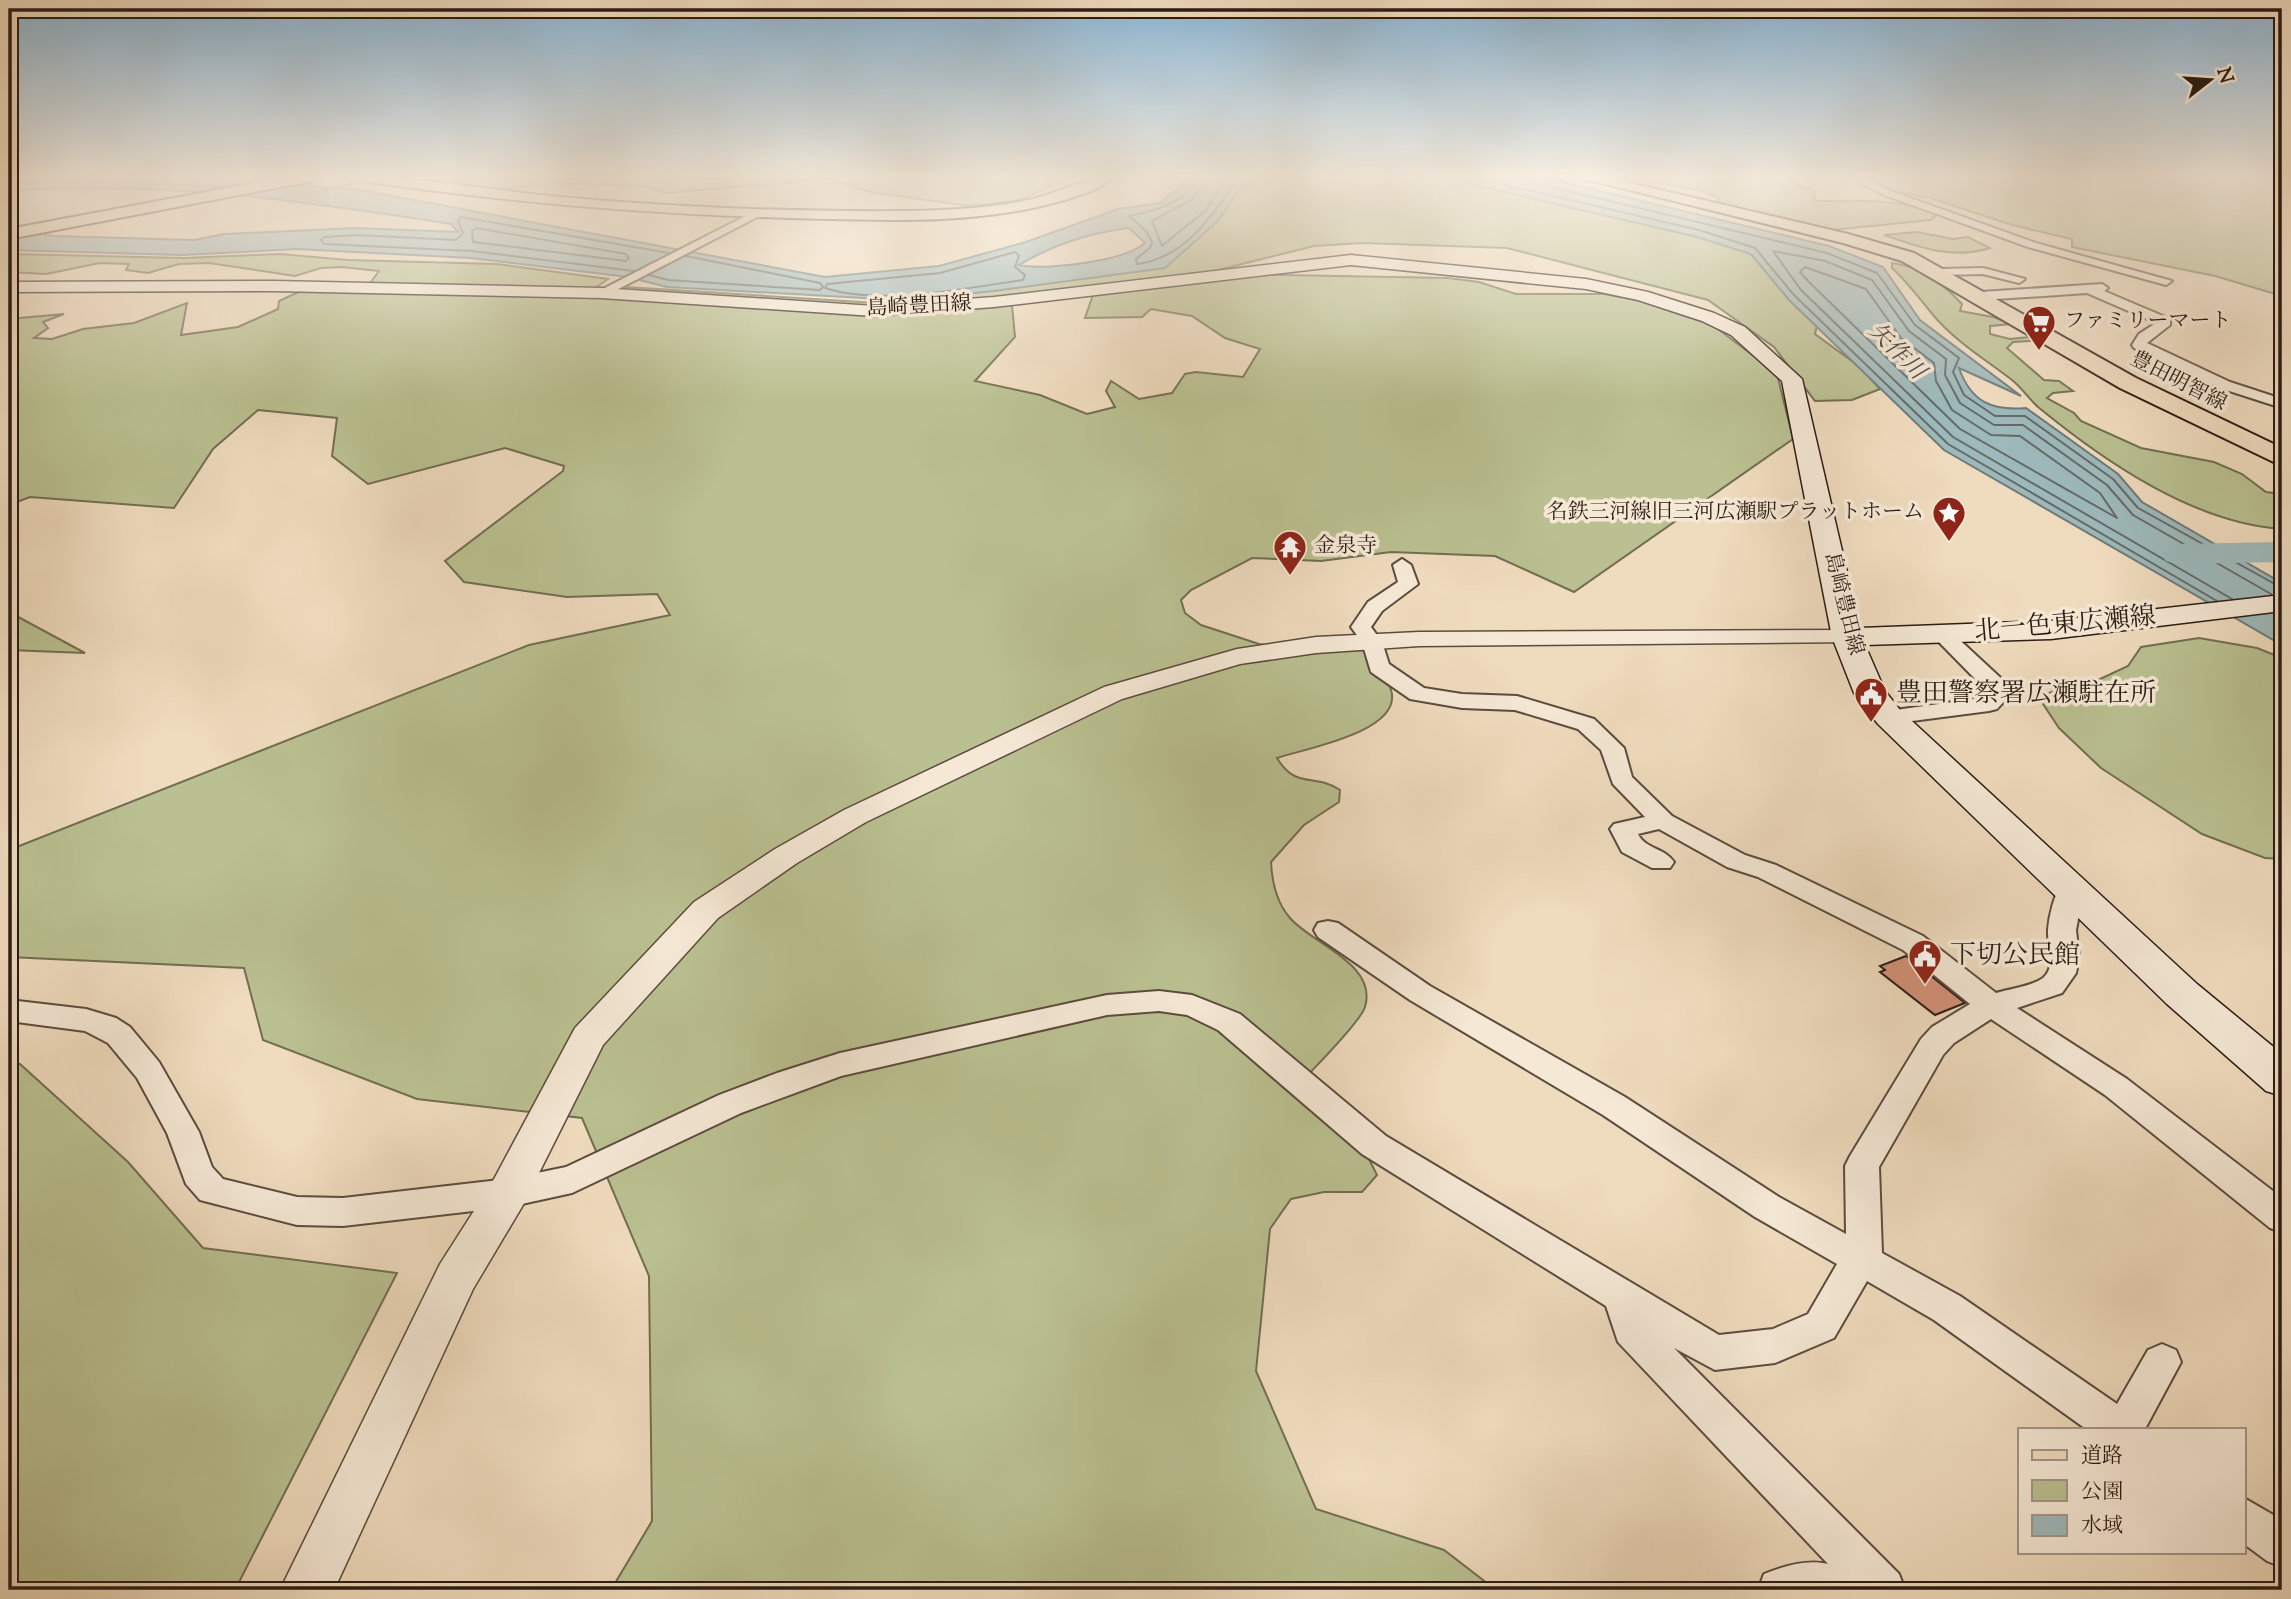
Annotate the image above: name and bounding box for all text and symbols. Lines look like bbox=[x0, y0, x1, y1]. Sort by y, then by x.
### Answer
north arrow bbox=[2176, 46, 2246, 116]
text: N bbox=[2209, 65, 2239, 87]
street label: 島崎豊田線 bbox=[866, 289, 972, 325]
supermarket icon: ファミリーマート bbox=[2020, 303, 2058, 352]
place label: ファミリーマート bbox=[2064, 307, 2232, 337]
water label: 矢作川 bbox=[1860, 316, 1934, 390]
street label: 豊田明智線 bbox=[2124, 345, 2232, 419]
place icon: 名鉄三河線旧三河広瀬駅プラットホーム bbox=[1930, 494, 1968, 543]
place label: 名鉄三河線旧三河広瀬駅プラットホーム bbox=[1546, 498, 1924, 528]
temple icon: 金泉寺 bbox=[1271, 528, 1309, 577]
place label: 金泉寺 bbox=[1314, 532, 1377, 562]
street label: 島崎豊田線 bbox=[1816, 549, 1870, 659]
street label: 北一色東広瀬線 bbox=[1973, 599, 2157, 651]
public building icon: 豊田警察署広瀬駐在所 bbox=[1852, 675, 1890, 724]
place label: 豊田警察署広瀬駐在所 bbox=[1896, 676, 2156, 713]
public building icon: 下切公民館 bbox=[1906, 937, 1944, 986]
place label: 下切公民館 bbox=[1950, 938, 2080, 975]
legend bbox=[2018, 1428, 2246, 1554]
text: 道路 bbox=[2081, 1442, 2123, 1472]
text: 公園 bbox=[2081, 1478, 2123, 1508]
text: 水域 bbox=[2081, 1512, 2123, 1542]

